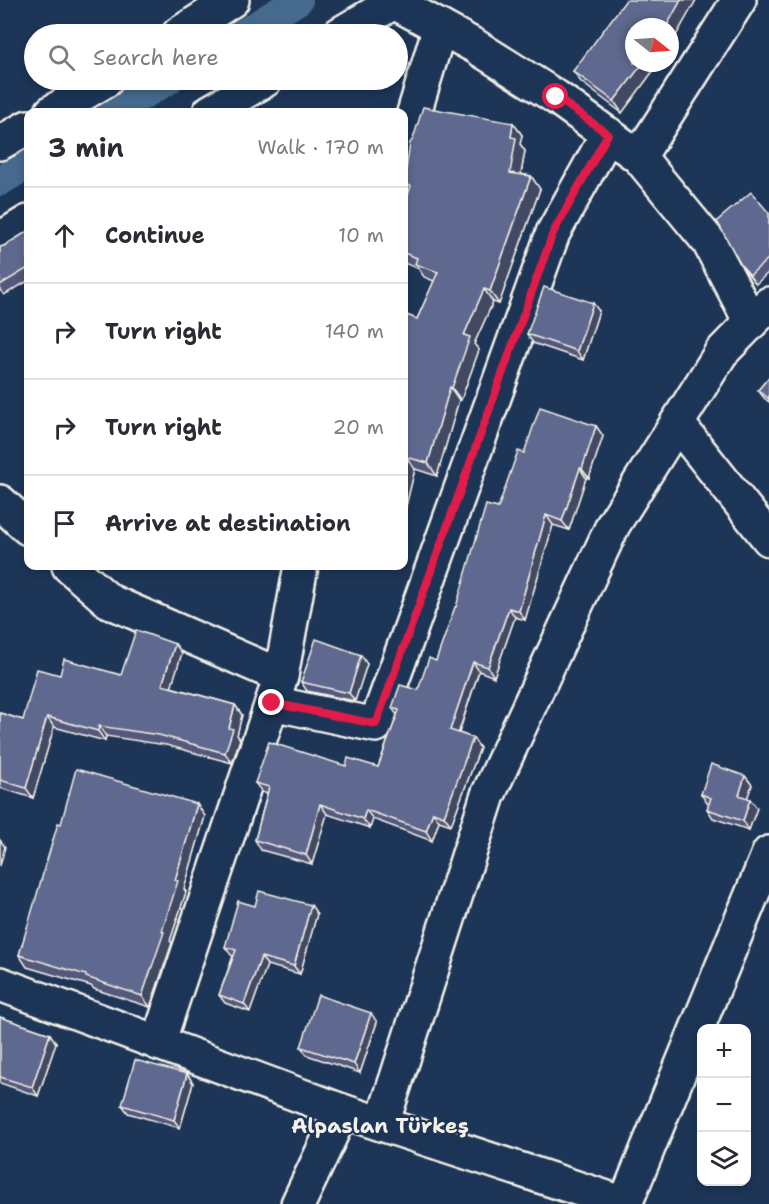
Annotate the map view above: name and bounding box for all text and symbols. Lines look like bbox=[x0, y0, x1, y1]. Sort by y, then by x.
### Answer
north arrow bbox=[625, 18, 679, 72]
search box bbox=[24, 24, 408, 90]
icon: search bbox=[45, 41, 78, 74]
text: Search here bbox=[93, 43, 219, 72]
route start bbox=[542, 83, 568, 109]
text: 3 min bbox=[48, 130, 124, 165]
text: Walk · 170 m bbox=[258, 134, 384, 160]
icon: ahead bbox=[48, 219, 81, 252]
text: Continue bbox=[105, 221, 205, 250]
text: 10 m bbox=[338, 222, 384, 248]
icon: right bbox=[48, 315, 81, 348]
text: Turn right bbox=[105, 317, 222, 346]
text: 140 m bbox=[325, 318, 384, 344]
icon: right bbox=[48, 411, 81, 444]
text: Turn right bbox=[105, 413, 222, 442]
text: 20 m bbox=[333, 414, 384, 440]
icon: arrive bbox=[48, 507, 81, 540]
text: Arrive at destination bbox=[105, 509, 351, 538]
route end bbox=[258, 689, 284, 715]
map controls bbox=[697, 1024, 751, 1186]
button: + bbox=[697, 1024, 751, 1078]
button: − bbox=[697, 1078, 751, 1132]
district label: Alpaslan Türkeş bbox=[291, 1112, 469, 1140]
button: layers bbox=[697, 1132, 751, 1186]

